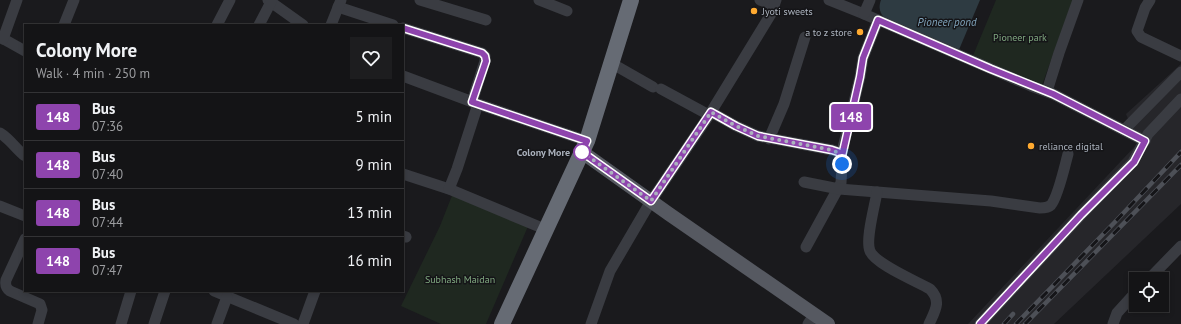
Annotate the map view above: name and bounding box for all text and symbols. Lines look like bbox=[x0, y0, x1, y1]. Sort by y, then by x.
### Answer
place label: Jyoti sweets bbox=[761, 5, 813, 18]
marker: Jyoti sweets bbox=[749, 6, 759, 16]
water label: Pioneer pond bbox=[917, 15, 977, 29]
place label: a to z store bbox=[805, 26, 852, 39]
marker: a to z store bbox=[855, 27, 865, 37]
park label: Pioneer park bbox=[993, 31, 1047, 44]
button: heart bbox=[350, 37, 392, 79]
text: Colony More bbox=[36, 38, 137, 62]
text: Walk · 4 min · 250 m bbox=[36, 65, 150, 82]
text: Bus bbox=[92, 99, 115, 118]
line badge: 148 bbox=[828, 104, 874, 130]
text: 5 min bbox=[355, 107, 392, 126]
text: 148 bbox=[46, 108, 70, 126]
text: 148 bbox=[839, 108, 863, 126]
text: 07:36 bbox=[92, 118, 123, 135]
place label: reliance digital bbox=[1039, 140, 1103, 153]
marker: reliance digital bbox=[1026, 141, 1036, 151]
marker: Colony More bbox=[573, 143, 591, 161]
place label: Colony More bbox=[517, 146, 570, 159]
text: Bus bbox=[92, 147, 115, 166]
your location bbox=[832, 154, 852, 174]
text: 9 min bbox=[355, 155, 392, 174]
text: 148 bbox=[46, 156, 70, 174]
text: 07:40 bbox=[92, 166, 123, 183]
text: Bus bbox=[92, 195, 115, 214]
text: 13 min bbox=[347, 203, 392, 222]
text: 148 bbox=[46, 204, 70, 222]
text: 07:44 bbox=[92, 214, 123, 231]
text: Bus bbox=[92, 243, 115, 262]
text: 16 min bbox=[347, 251, 392, 270]
text: 148 bbox=[46, 252, 70, 270]
text: 07:47 bbox=[92, 262, 123, 279]
map controls bbox=[1129, 272, 1169, 312]
button: locate bbox=[1129, 272, 1169, 312]
park label: Subhash Maidan bbox=[425, 273, 495, 286]

